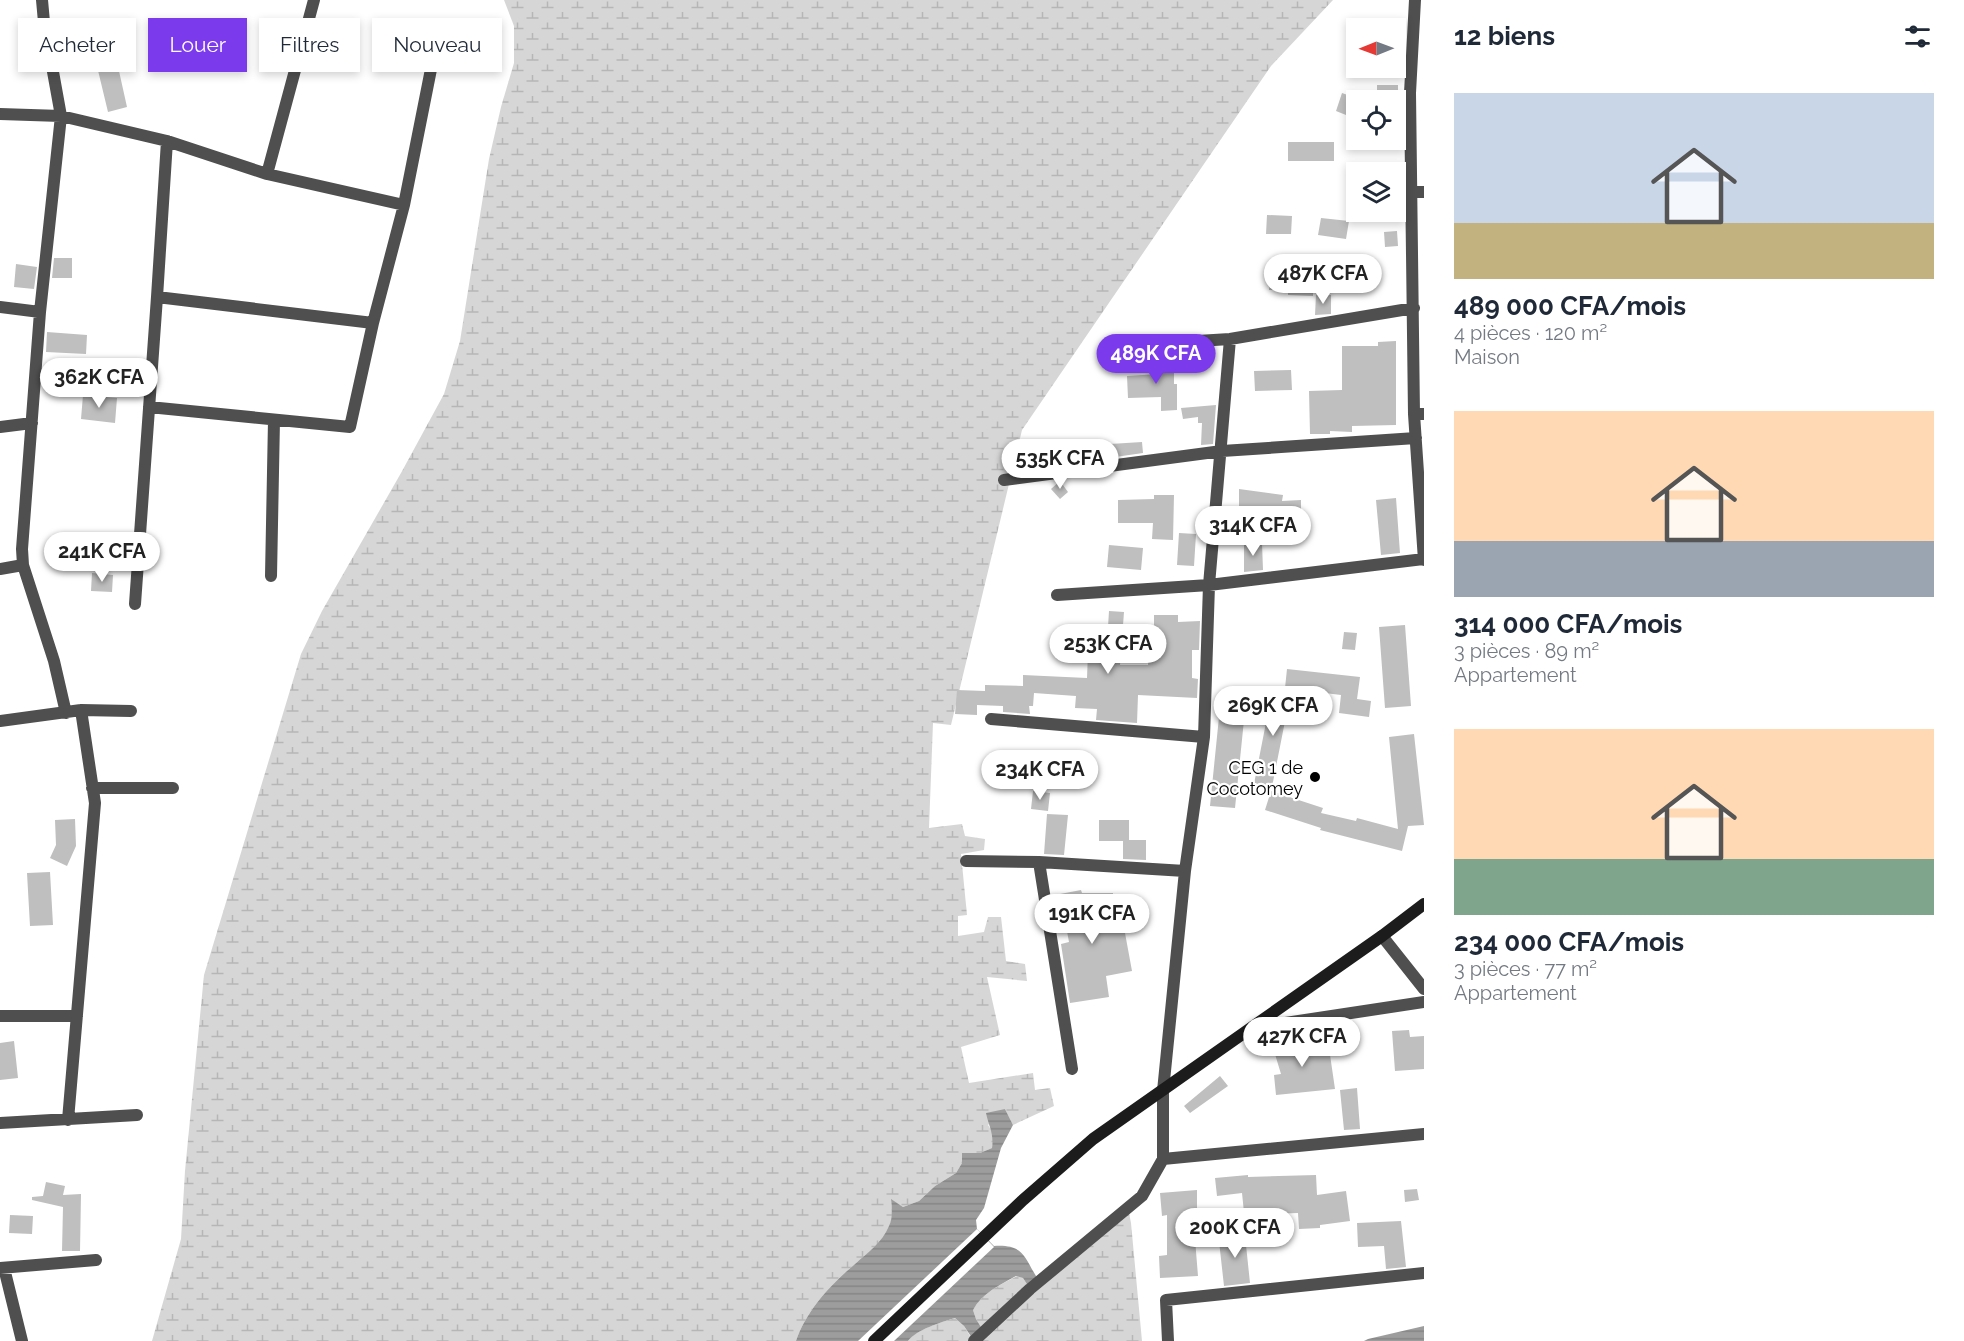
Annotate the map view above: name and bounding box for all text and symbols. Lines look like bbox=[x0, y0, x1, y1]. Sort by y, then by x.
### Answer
chip: Acheter bbox=[18, 18, 136, 72]
chip: Louer bbox=[148, 18, 247, 72]
chip: Filtres bbox=[259, 18, 360, 72]
chip: Nouveau bbox=[372, 18, 502, 72]
north arrow bbox=[1346, 18, 1406, 78]
map controls bbox=[1346, 18, 1406, 222]
icon: filters bbox=[1901, 20, 1934, 53]
text: 12 biens bbox=[1454, 21, 1555, 51]
button: locate bbox=[1346, 90, 1406, 150]
icon: home bbox=[1640, 132, 1748, 240]
button: layers bbox=[1346, 162, 1406, 222]
pin: 487K CFA bbox=[1261, 254, 1385, 305]
text: 487K CFA bbox=[1278, 261, 1368, 285]
text: 489 000 CFA/mois bbox=[1454, 291, 1686, 321]
text: 4 pièces · 120 m² bbox=[1454, 321, 1607, 345]
pin: 489K CFA bbox=[1094, 334, 1218, 385]
text: 489K CFA bbox=[1111, 341, 1201, 365]
text: Maison bbox=[1454, 345, 1520, 369]
pin: 362K CFA bbox=[37, 358, 161, 409]
text: 362K CFA bbox=[54, 365, 144, 389]
pin: 535K CFA bbox=[998, 439, 1122, 490]
text: 535K CFA bbox=[1016, 446, 1104, 470]
icon: home bbox=[1640, 450, 1748, 558]
pin: 314K CFA bbox=[1191, 506, 1315, 557]
text: 314K CFA bbox=[1209, 513, 1297, 537]
pin: 241K CFA bbox=[40, 532, 164, 583]
text: 241K CFA bbox=[58, 539, 146, 563]
text: 314 000 CFA/mois bbox=[1454, 609, 1682, 639]
pin: 253K CFA bbox=[1046, 624, 1170, 675]
text: 253K CFA bbox=[1063, 631, 1153, 655]
text: 3 pièces · 89 m² bbox=[1454, 639, 1599, 663]
text: Appartement bbox=[1454, 663, 1577, 687]
pin: 269K CFA bbox=[1211, 686, 1335, 737]
text: 269K CFA bbox=[1228, 693, 1318, 717]
pin: 234K CFA bbox=[978, 750, 1102, 801]
text: 234K CFA bbox=[995, 757, 1085, 781]
place label: CEG 1 de Cocotomey bbox=[1206, 757, 1303, 799]
icon: home bbox=[1640, 768, 1748, 876]
marker: CEG 1 de Cocotomey bbox=[1308, 770, 1322, 784]
pin: 191K CFA bbox=[1030, 894, 1154, 945]
text: 191K CFA bbox=[1048, 901, 1136, 925]
text: 234 000 CFA/mois bbox=[1454, 927, 1684, 957]
text: 3 pièces · 77 m² bbox=[1454, 957, 1597, 981]
text: Appartement bbox=[1454, 981, 1577, 1005]
pin: 427K CFA bbox=[1240, 1017, 1364, 1068]
text: 427K CFA bbox=[1257, 1024, 1347, 1048]
pin: 200K CFA bbox=[1173, 1208, 1297, 1259]
text: 200K CFA bbox=[1189, 1215, 1281, 1239]

